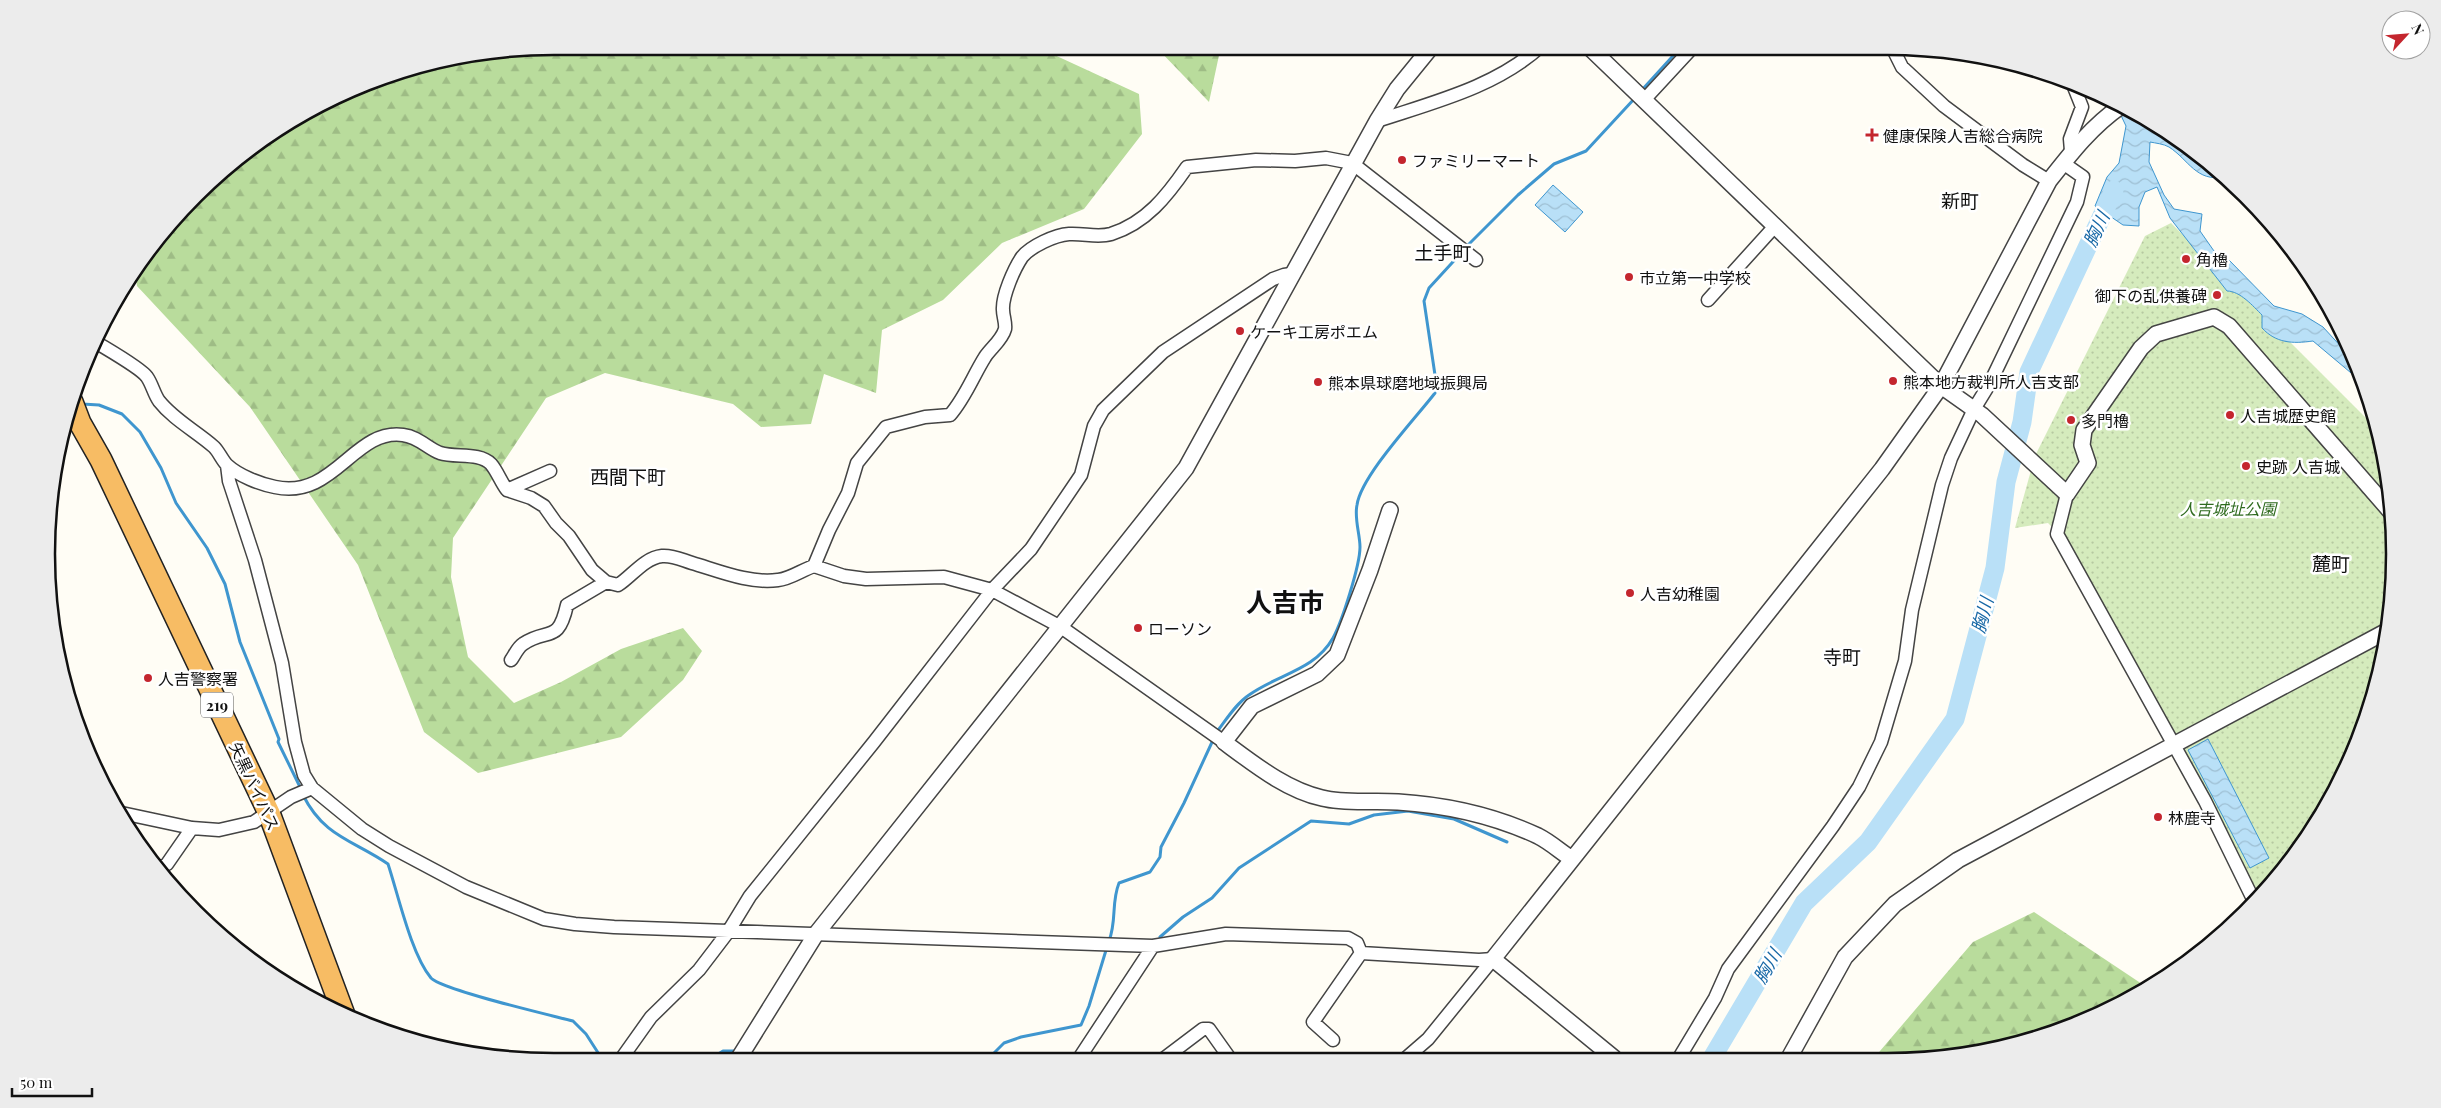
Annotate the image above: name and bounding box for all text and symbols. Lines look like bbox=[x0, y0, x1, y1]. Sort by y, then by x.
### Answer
north arrow bbox=[2381, 10, 2431, 60]
text: N bbox=[2407, 20, 2429, 38]
place label: 健康保険人吉総合病院 bbox=[1883, 125, 2043, 146]
marker: 健康保険人吉総合病院 bbox=[1865, 128, 1879, 142]
place label: ファミリーマート bbox=[1412, 150, 1540, 171]
marker: ファミリーマート bbox=[1396, 154, 1408, 166]
district label: 新町 bbox=[1941, 187, 1979, 213]
water label: 胸川 bbox=[2078, 206, 2115, 250]
district label: 土手町 bbox=[1414, 239, 1472, 265]
place label: 角櫓 bbox=[2196, 249, 2228, 270]
marker: 角櫓 bbox=[2180, 253, 2192, 265]
place label: 市立第一中学校 bbox=[1639, 267, 1751, 288]
marker: 市立第一中学校 bbox=[1623, 271, 1635, 283]
place label: 御下の乱供養碑 bbox=[2095, 285, 2207, 306]
marker: 御下の乱供養碑 bbox=[2211, 289, 2223, 301]
place label: ケーキ工房ポエム bbox=[1250, 321, 1378, 342]
marker: ケーキ工房ポエム bbox=[1234, 325, 1246, 337]
place label: 熊本地方裁判所人吉支部 bbox=[1903, 371, 2079, 392]
place label: 熊本県球磨地域振興局 bbox=[1328, 372, 1488, 393]
marker: 熊本地方裁判所人吉支部 bbox=[1887, 375, 1899, 387]
marker: 熊本県球磨地域振興局 bbox=[1312, 376, 1324, 388]
place label: 人吉城歴史館 bbox=[2240, 405, 2336, 426]
marker: 人吉城歴史館 bbox=[2224, 409, 2236, 421]
place label: 多門櫓 bbox=[2081, 410, 2129, 431]
marker: 多門櫓 bbox=[2065, 414, 2077, 426]
place label: 史跡 人吉城 bbox=[2256, 456, 2340, 477]
marker: 史跡 人吉城 bbox=[2240, 460, 2252, 472]
district label: 西間下町 bbox=[590, 463, 666, 489]
park label: 人吉城址公園 bbox=[2180, 498, 2278, 519]
district label: 麓町 bbox=[2312, 550, 2350, 576]
place label: 人吉幼稚園 bbox=[1640, 583, 1720, 604]
district label: 人吉市 bbox=[1246, 584, 1324, 619]
marker: 人吉幼稚園 bbox=[1624, 587, 1636, 599]
water label: 胸川 bbox=[1966, 593, 1999, 635]
place label: ローソン bbox=[1148, 618, 1212, 639]
marker: ローソン bbox=[1132, 622, 1144, 634]
district label: 寺町 bbox=[1823, 643, 1861, 669]
place label: 人吉警察署 bbox=[158, 668, 238, 689]
marker: 人吉警察署 bbox=[142, 672, 154, 684]
road number: 219 bbox=[201, 692, 233, 718]
street label: 矢黒バイパス bbox=[225, 738, 285, 834]
place label: 林鹿寺 bbox=[2168, 807, 2216, 828]
marker: 林鹿寺 bbox=[2152, 811, 2164, 823]
water label: 胸川 bbox=[1748, 943, 1787, 988]
scale bar bbox=[12, 1066, 92, 1098]
text: 50 m bbox=[20, 1072, 53, 1092]

